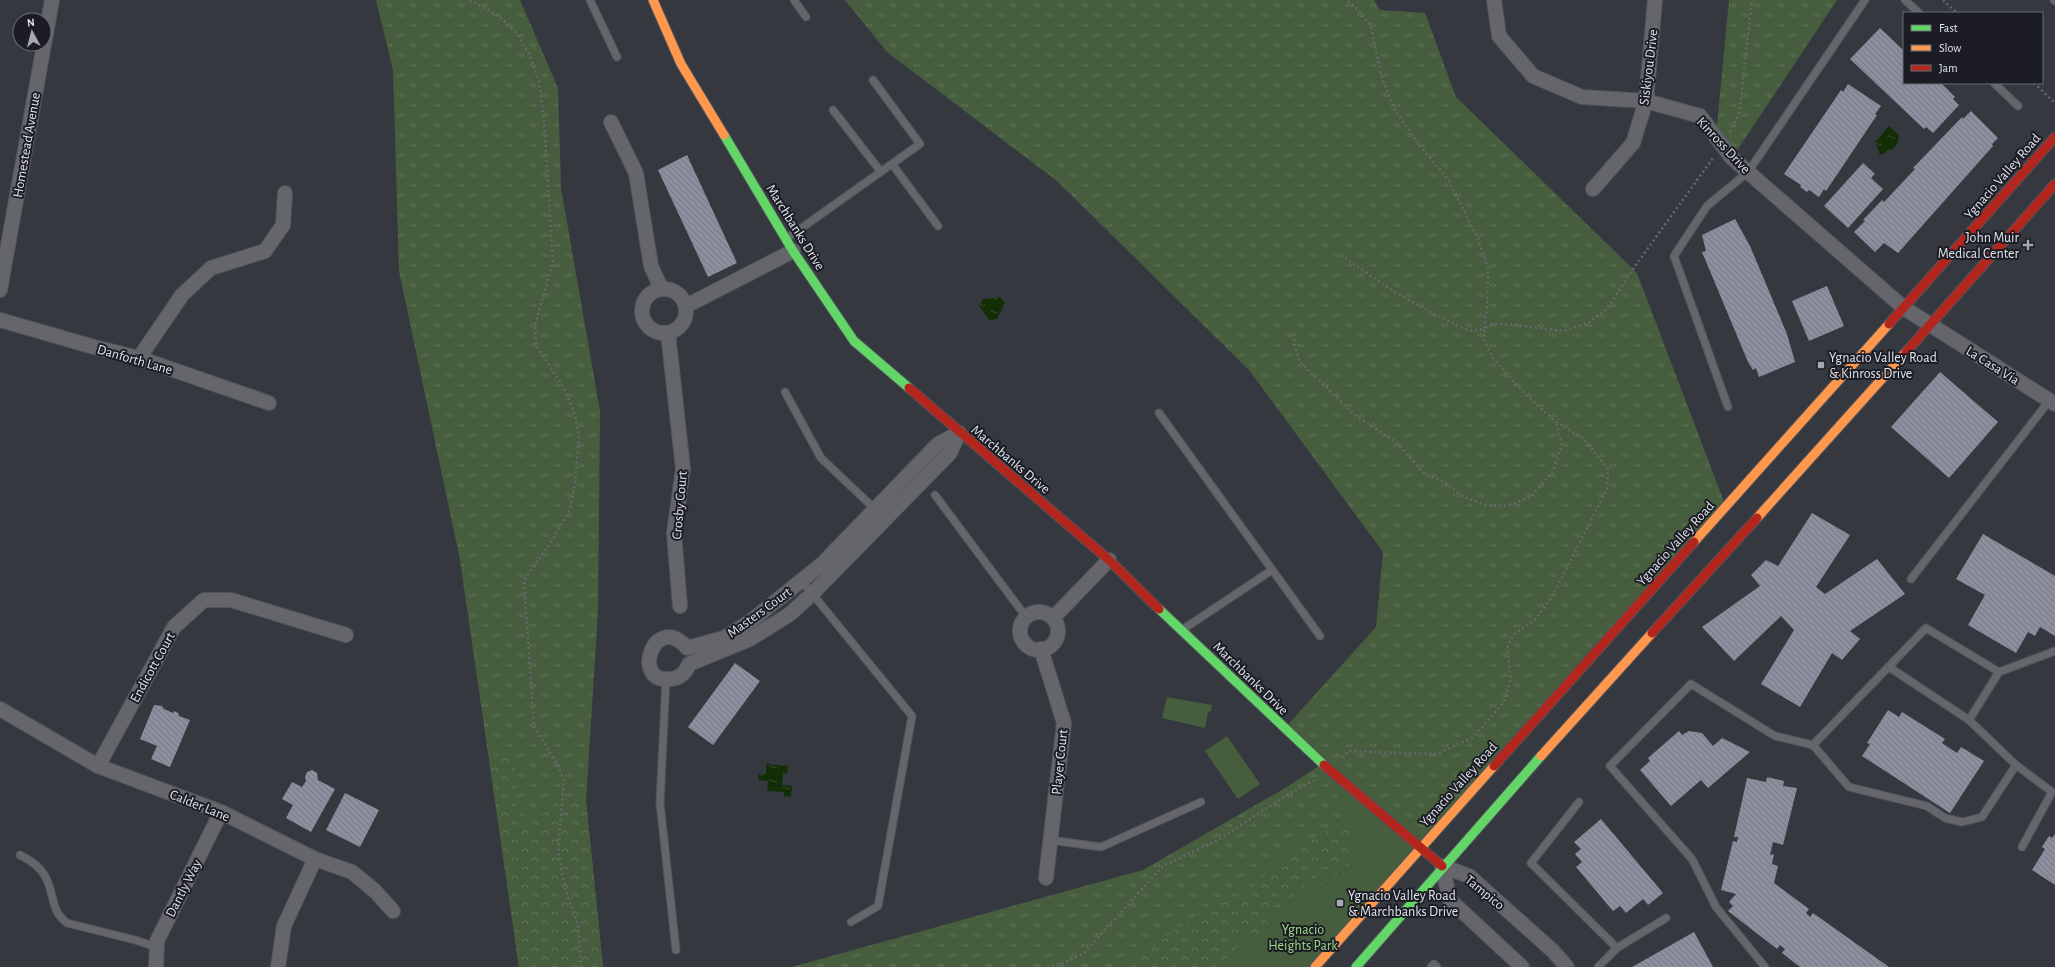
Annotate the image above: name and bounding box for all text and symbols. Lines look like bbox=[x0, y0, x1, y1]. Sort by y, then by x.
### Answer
north arrow bbox=[12, 12, 52, 52]
legend bbox=[1903, 12, 2043, 84]
text: N bbox=[26, 17, 35, 28]
text: Fast bbox=[1939, 22, 1958, 34]
street label: Siskiyou Drive bbox=[1637, 28, 1661, 106]
text: Slow bbox=[1939, 42, 1961, 54]
text: Jam bbox=[1939, 62, 1958, 74]
street label: Homestead Avenue bbox=[11, 92, 43, 199]
street label: Kinross Drive bbox=[1694, 115, 1753, 177]
street label: Ygnacio Valley Road bbox=[1962, 131, 2043, 222]
street label: Marchbanks Drive bbox=[763, 182, 827, 273]
place label: John Muir Medical Center bbox=[1938, 231, 2019, 261]
marker: John Muir Medical Center bbox=[2022, 239, 2034, 251]
street label: Danforth Lane bbox=[96, 343, 174, 377]
street label: La Casa Via bbox=[1963, 344, 2022, 388]
place label: Ygnacio Valley Road & Kinross Drive bbox=[1829, 351, 1937, 381]
marker: Ygnacio Valley Road & Kinross Drive bbox=[1816, 360, 1826, 370]
street label: Marchbanks Drive bbox=[968, 423, 1052, 497]
street label: Crosby Court bbox=[670, 470, 690, 540]
street label: Ygnacio Valley Road bbox=[1634, 499, 1717, 588]
street label: Masters Court bbox=[725, 585, 795, 641]
street label: Endicott Court bbox=[128, 630, 178, 705]
street label: Marchbanks Drive bbox=[1210, 640, 1290, 718]
street label: Player Court bbox=[1050, 728, 1070, 796]
street label: Ygnacio Valley Road bbox=[1417, 740, 1500, 829]
street label: Calder Lane bbox=[168, 788, 232, 824]
street label: Dantly Way bbox=[163, 857, 204, 920]
street label: Tampico bbox=[1462, 873, 1507, 913]
place label: Ygnacio Valley Road & Marchbanks Drive bbox=[1348, 889, 1458, 919]
marker: Ygnacio Valley Road & Marchbanks Drive bbox=[1335, 898, 1345, 908]
park label: Ygnacio Heights Park bbox=[1268, 923, 1338, 953]

